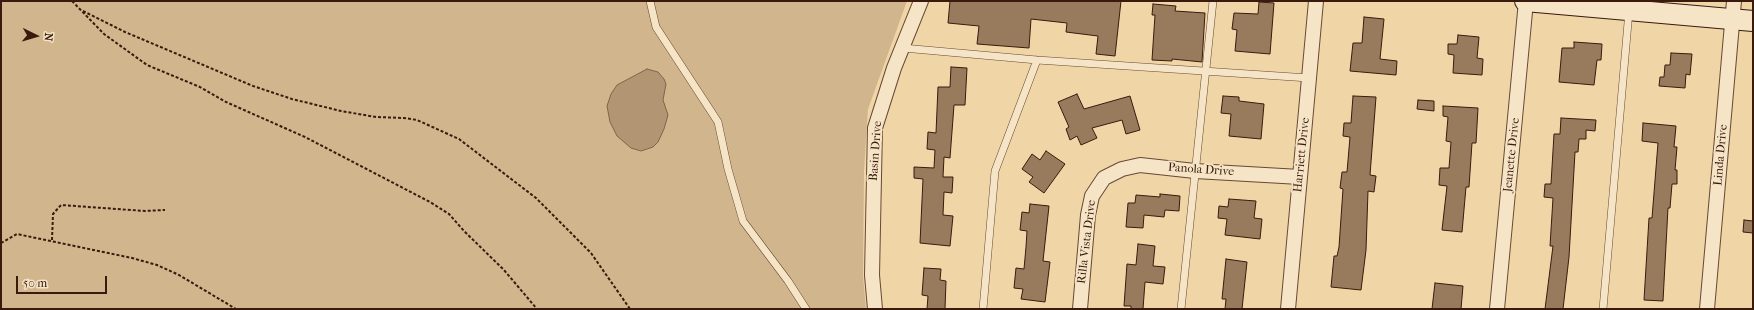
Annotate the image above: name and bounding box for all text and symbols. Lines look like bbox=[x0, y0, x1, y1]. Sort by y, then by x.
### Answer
north arrow bbox=[16, 16, 56, 56]
text: N bbox=[42, 32, 55, 42]
street label: Harriett Drive bbox=[1291, 117, 1313, 193]
street label: Jeanette Drive bbox=[1501, 117, 1523, 193]
street label: Basin Drive bbox=[867, 120, 885, 182]
street label: Linda Drive bbox=[1711, 124, 1731, 186]
street label: Panola Drive bbox=[1167, 161, 1235, 179]
street label: Rilla Vista Drive bbox=[1075, 199, 1099, 285]
scale bar bbox=[18, 268, 109, 294]
text: 50 m bbox=[23, 276, 47, 290]

